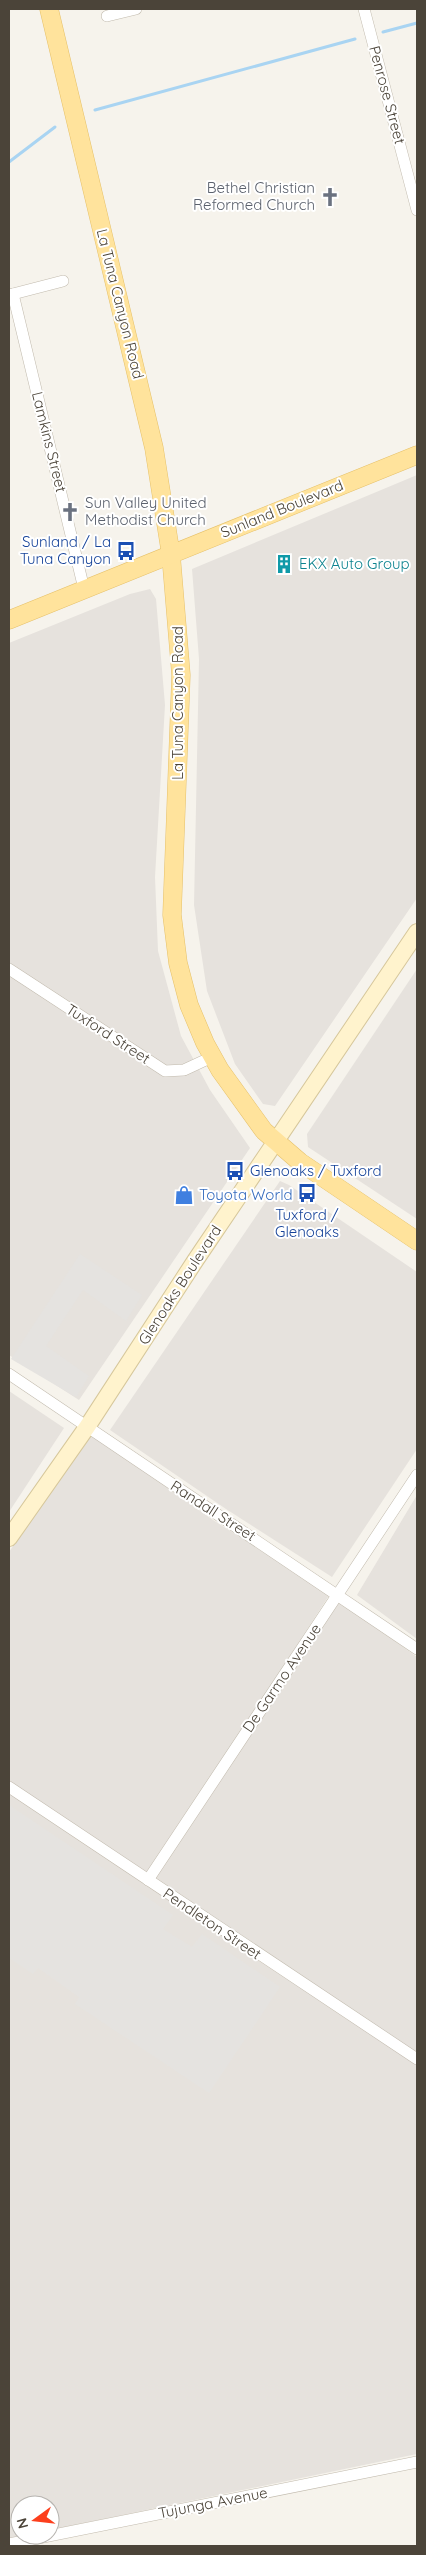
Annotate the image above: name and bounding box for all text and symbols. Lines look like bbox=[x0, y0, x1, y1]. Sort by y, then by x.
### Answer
street label: Penrose Street bbox=[365, 44, 410, 146]
place label: Bethel Christian Reformed Church bbox=[193, 178, 315, 214]
church icon: Bethel Christian Reformed Church bbox=[319, 186, 341, 208]
street label: La Tuna Canyon Road bbox=[93, 227, 148, 381]
street label: Lamkins Street bbox=[28, 390, 71, 494]
street label: Sunland Boulevard bbox=[218, 475, 346, 542]
place label: Sun Valley United Methodist Church bbox=[85, 493, 207, 529]
church icon: Sun Valley United Methodist Church bbox=[59, 501, 81, 523]
place label: Sunland / La Tuna Canyon bbox=[20, 532, 111, 568]
bus stop icon: Sunland / La Tuna Canyon bbox=[115, 540, 137, 562]
building icon: EKX Auto Group bbox=[273, 553, 295, 575]
place label: EKX Auto Group bbox=[299, 554, 410, 573]
street label: La Tuna Canyon Road bbox=[168, 626, 187, 780]
street label: Tuxford Street bbox=[63, 999, 154, 1068]
bus stop icon: Glenoaks / Tuxford bbox=[224, 1160, 246, 1182]
place label: Glenoaks / Tuxford bbox=[250, 1161, 382, 1180]
bus stop icon: Tuxford / Glenoaks bbox=[296, 1182, 318, 1204]
shop icon: Toyota World bbox=[173, 1184, 195, 1206]
place label: Toyota World bbox=[199, 1185, 293, 1204]
place label: Tuxford / Glenoaks bbox=[275, 1205, 339, 1241]
street label: Glenoaks Boulevard bbox=[134, 1221, 225, 1348]
street label: Randall Street bbox=[167, 1476, 260, 1545]
street label: De Garmo Avenue bbox=[238, 1620, 325, 1736]
street label: Pendleton Street bbox=[159, 1884, 265, 1964]
street label: Tujunga Avenue bbox=[157, 2483, 269, 2522]
north arrow bbox=[10, 2495, 60, 2545]
text: N bbox=[12, 2516, 32, 2531]

